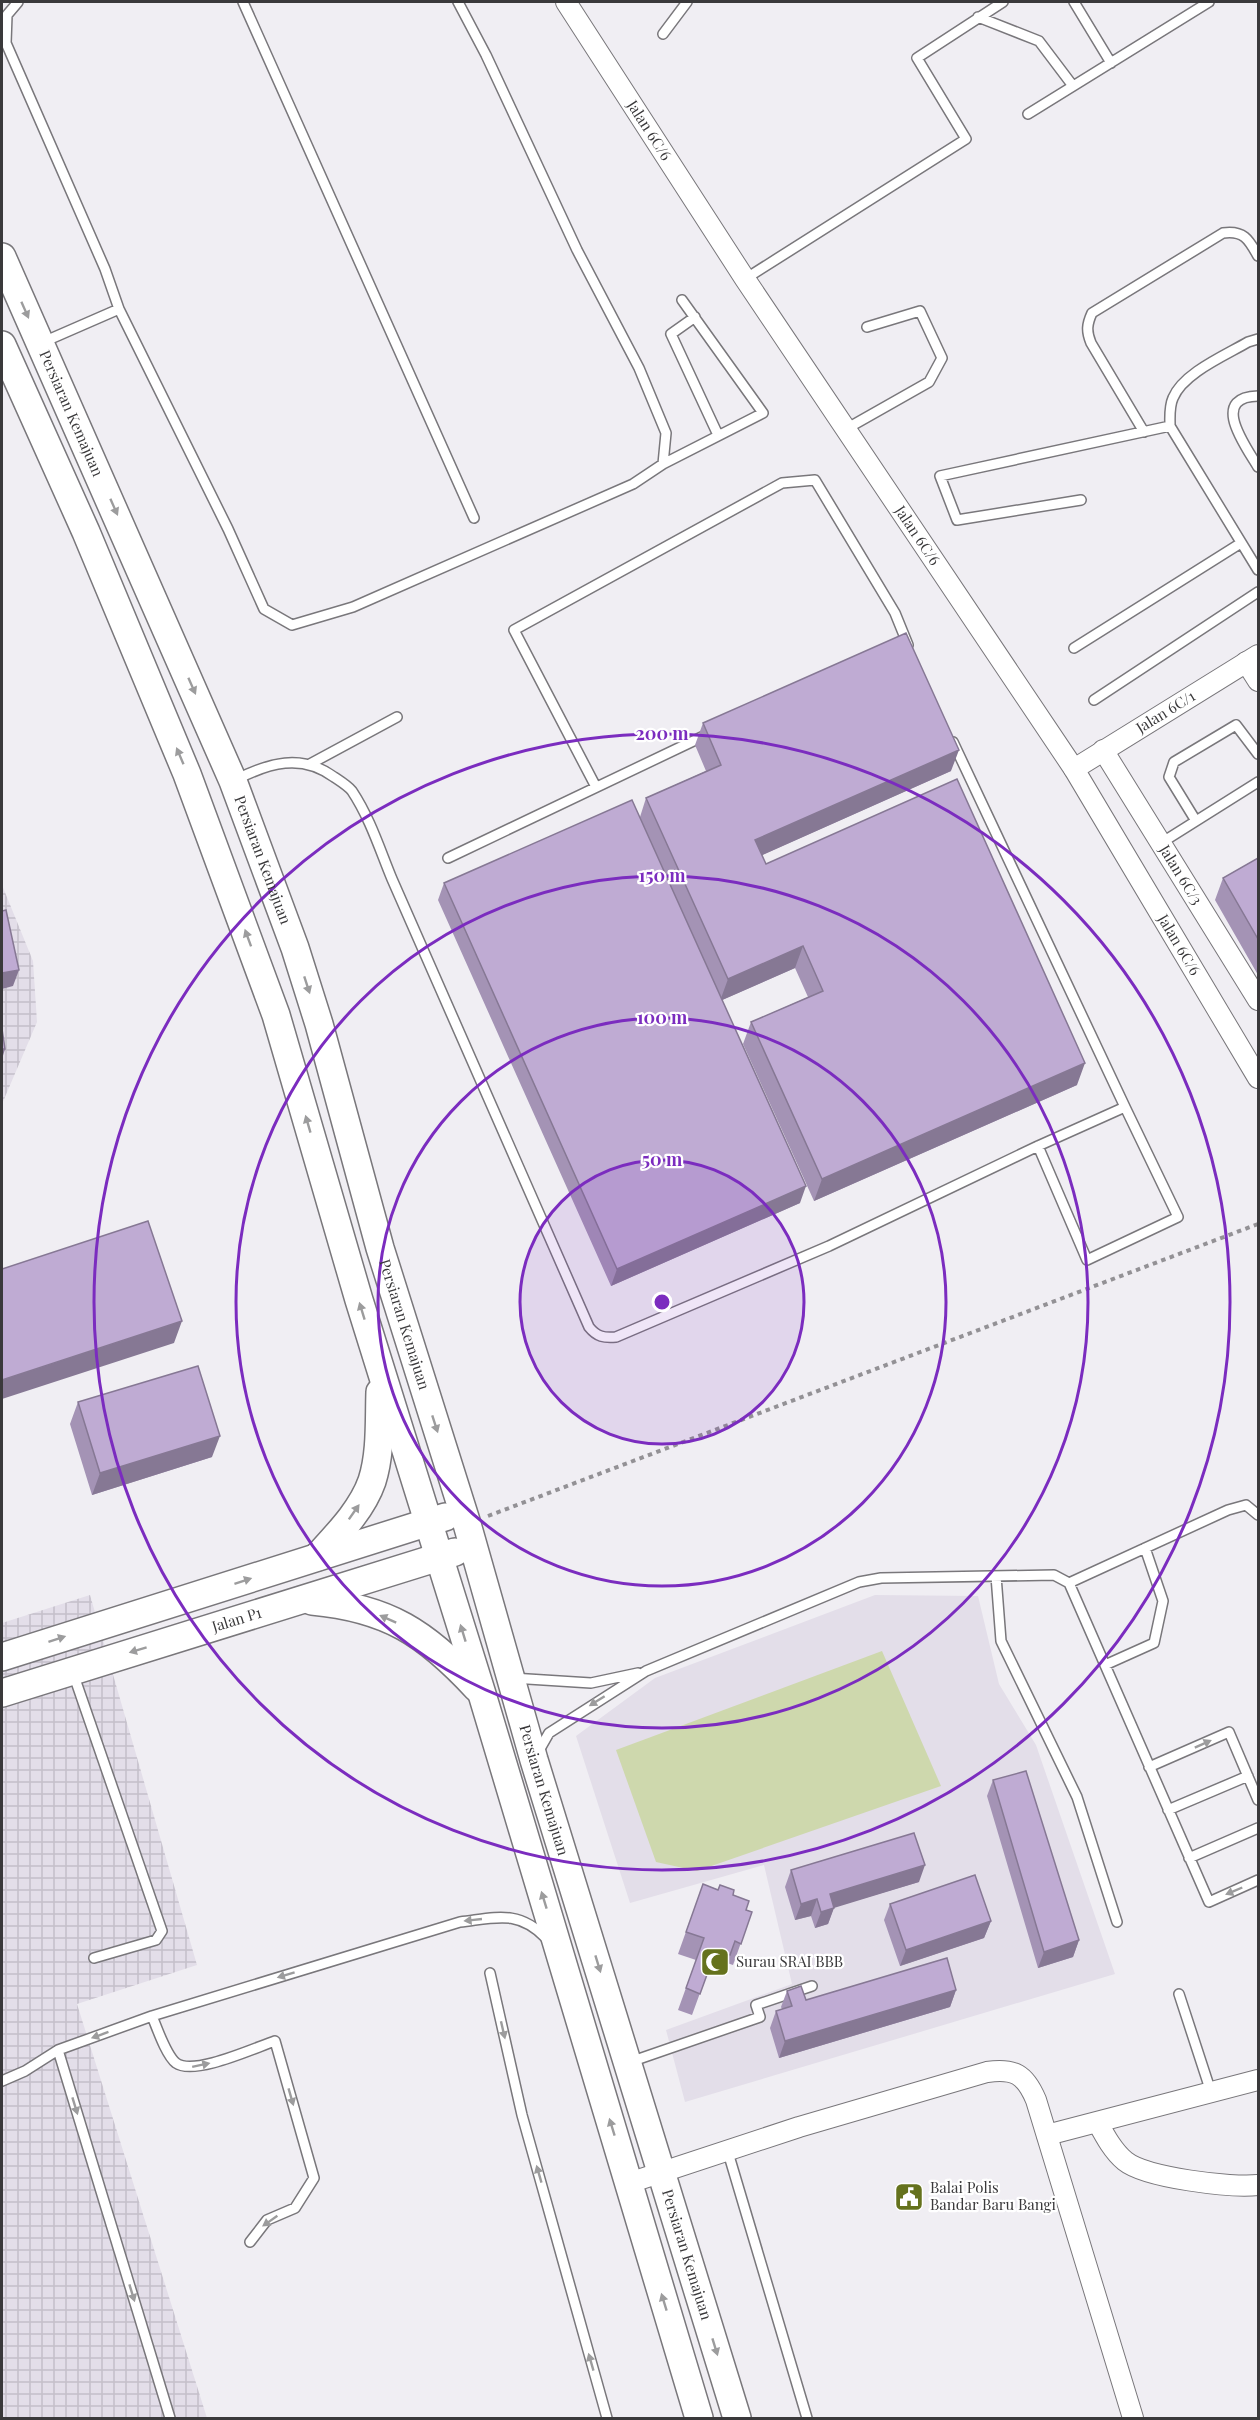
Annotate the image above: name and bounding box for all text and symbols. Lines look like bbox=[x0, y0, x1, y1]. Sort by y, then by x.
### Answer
street label: Jalan 6C/6 bbox=[623, 95, 677, 164]
one-way arrow bbox=[21, 301, 31, 319]
street label: Persiaran Kemajuan bbox=[35, 347, 108, 479]
one-way arrow bbox=[109, 499, 119, 517]
street label: Jalan 6C/6 bbox=[890, 501, 945, 569]
one-way arrow bbox=[187, 677, 197, 695]
street label: Jalan 6C/1 bbox=[1131, 685, 1199, 738]
text: 200 m bbox=[635, 721, 689, 745]
one-way arrow bbox=[175, 747, 184, 765]
street label: Persiaran Kemajuan bbox=[230, 793, 296, 927]
street label: Jalan 6C/3 bbox=[1155, 840, 1207, 908]
text: 150 m bbox=[638, 863, 686, 887]
street label: Jalan 6C/6 bbox=[1153, 910, 1206, 979]
one-way arrow bbox=[243, 929, 253, 947]
one-way arrow bbox=[303, 976, 312, 994]
text: 100 m bbox=[637, 1005, 688, 1029]
one-way arrow bbox=[303, 1115, 312, 1133]
text: 50 m bbox=[642, 1147, 683, 1171]
street label: Persiaran Kemajuan bbox=[375, 1257, 435, 1392]
centre of rings bbox=[652, 1292, 672, 1312]
one-way arrow bbox=[357, 1302, 366, 1320]
one-way arrow bbox=[431, 1415, 441, 1433]
one-way arrow bbox=[348, 1504, 360, 1520]
one-way arrow bbox=[234, 1576, 252, 1585]
street label: Jalan P1 bbox=[208, 1602, 264, 1636]
one-way arrow bbox=[379, 1614, 396, 1623]
one-way arrow bbox=[457, 1624, 467, 1642]
one-way arrow bbox=[48, 1634, 66, 1644]
one-way arrow bbox=[129, 1646, 147, 1656]
one-way arrow bbox=[589, 1696, 605, 1707]
street label: Persiaran Kemajuan bbox=[515, 1722, 574, 1858]
one-way arrow bbox=[1194, 1739, 1211, 1748]
one-way arrow bbox=[1224, 1886, 1242, 1896]
one-way arrow bbox=[539, 1891, 548, 1909]
one-way arrow bbox=[463, 1915, 482, 1925]
mosque icon: Surau SRAI BBB bbox=[699, 1946, 731, 1978]
place label: Surau SRAI BBB bbox=[736, 1951, 843, 1971]
one-way arrow bbox=[593, 1955, 603, 1973]
one-way arrow bbox=[277, 1971, 295, 1980]
one-way arrow bbox=[498, 2021, 508, 2040]
one-way arrow bbox=[91, 2030, 109, 2040]
one-way arrow bbox=[192, 2059, 211, 2069]
one-way arrow bbox=[287, 2088, 296, 2106]
one-way arrow bbox=[71, 2097, 80, 2115]
one-way arrow bbox=[607, 2118, 616, 2136]
one-way arrow bbox=[534, 2165, 543, 2183]
place label: Balai Polis Bandar Baru Bangi bbox=[930, 2177, 1057, 2214]
public building icon: Balai Polis Bandar Baru Bangi bbox=[893, 2181, 925, 2213]
street label: Persiaran Kemajuan bbox=[658, 2186, 717, 2322]
one-way arrow bbox=[262, 2215, 278, 2227]
one-way arrow bbox=[128, 2284, 137, 2302]
one-way arrow bbox=[659, 2293, 668, 2311]
one-way arrow bbox=[711, 2338, 721, 2356]
one-way arrow bbox=[586, 2353, 596, 2371]

